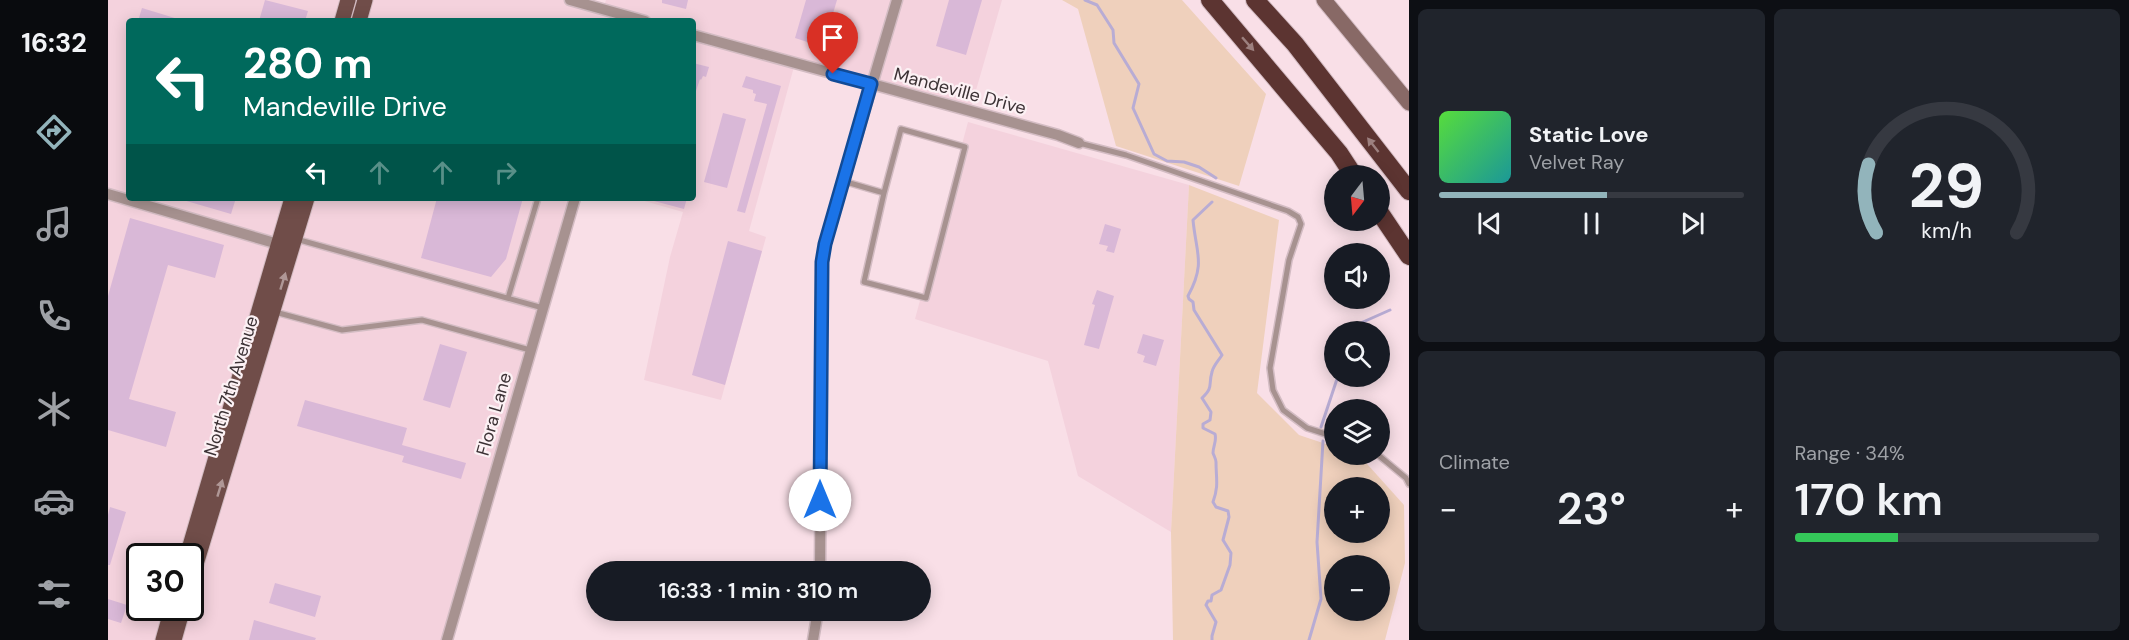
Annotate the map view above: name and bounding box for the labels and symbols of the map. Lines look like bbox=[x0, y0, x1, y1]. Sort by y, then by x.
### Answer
pin bbox=[807, 12, 858, 74]
one-way arrow bbox=[1241, 36, 1254, 51]
street label: Mandeville Drive bbox=[891, 62, 1029, 120]
one-way arrow bbox=[1368, 137, 1380, 152]
north arrow bbox=[1324, 165, 1390, 231]
one-way arrow bbox=[279, 272, 288, 290]
street label: North 7th Avenue bbox=[198, 313, 264, 459]
street label: Flora Lane bbox=[471, 370, 517, 458]
position arrow bbox=[788, 468, 852, 532]
one-way arrow bbox=[216, 479, 225, 497]
speed limit sign: 30 bbox=[126, 543, 204, 621]

